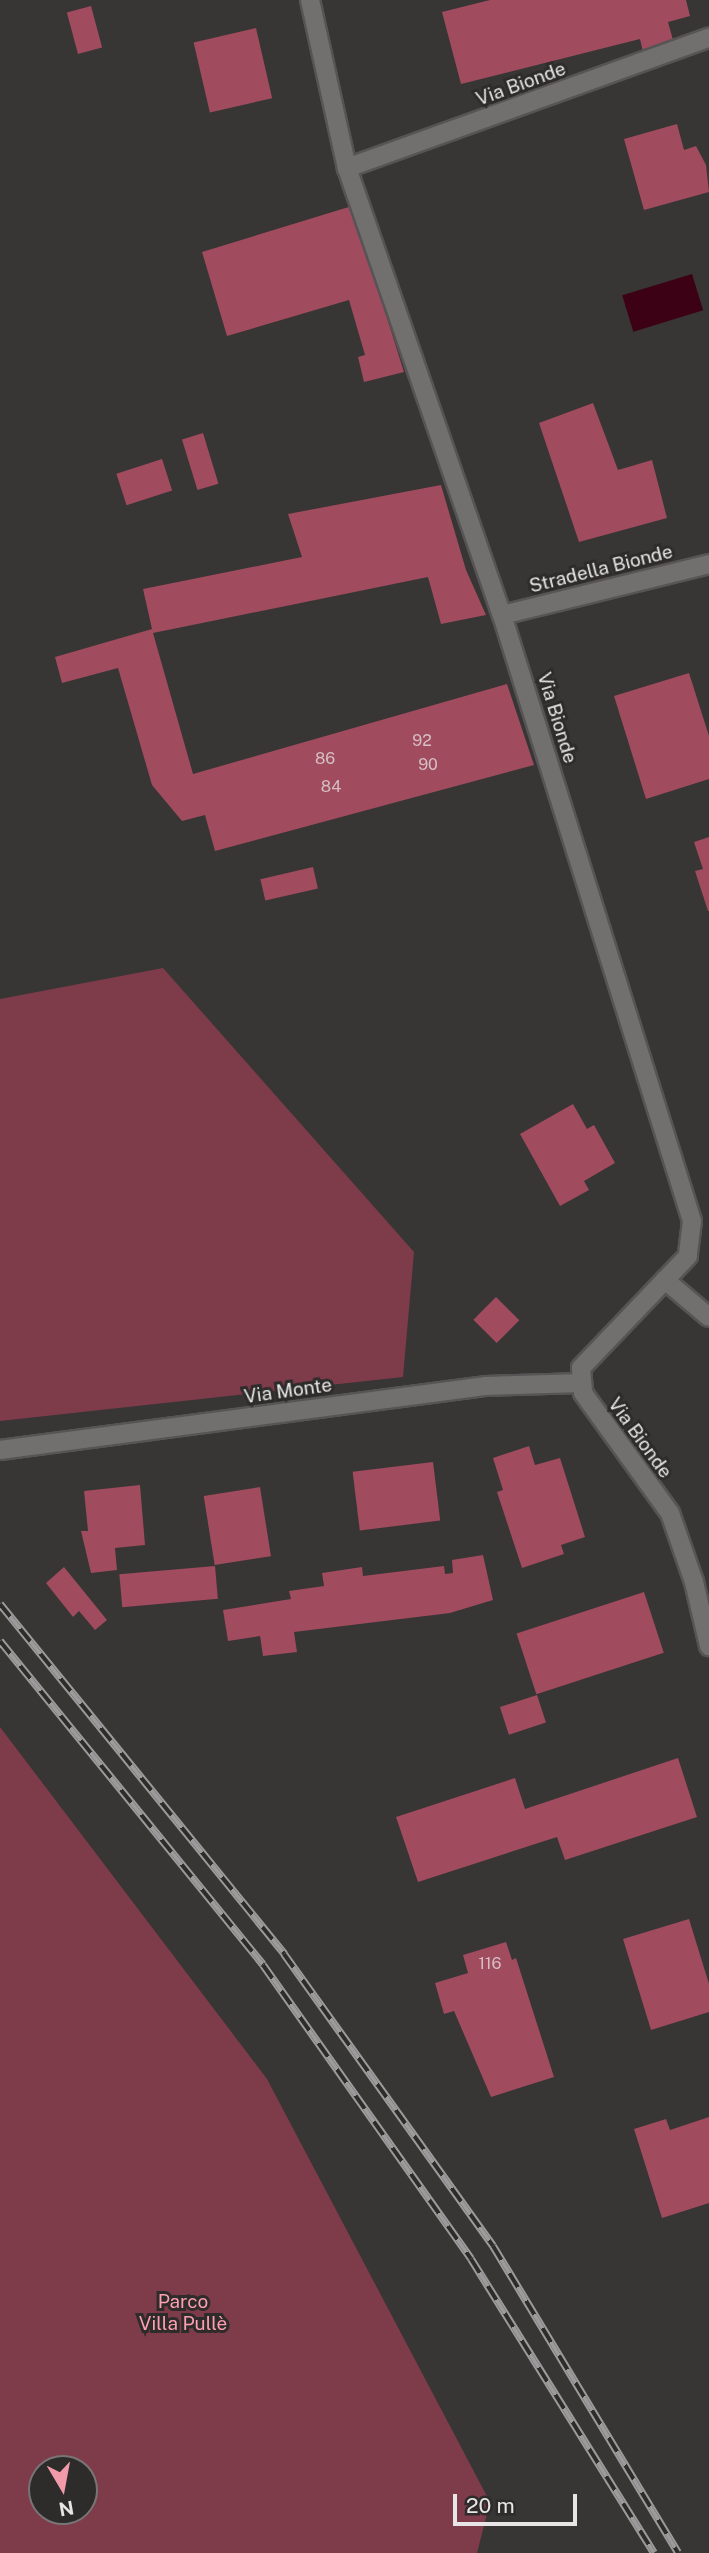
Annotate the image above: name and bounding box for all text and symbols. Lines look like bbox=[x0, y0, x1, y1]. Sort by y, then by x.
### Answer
street label: Via Bionde bbox=[473, 57, 569, 111]
street label: Stradella Bionde bbox=[527, 540, 675, 598]
street label: Via Bionde bbox=[532, 670, 582, 766]
house number: 92 bbox=[412, 731, 432, 751]
house number: 86 bbox=[315, 749, 335, 769]
house number: 90 bbox=[418, 755, 438, 775]
house number: 84 bbox=[321, 777, 341, 797]
street label: Via Monte bbox=[243, 1374, 333, 1408]
street label: Via Bionde bbox=[603, 1393, 677, 1483]
house number: 116 bbox=[479, 1954, 501, 1974]
park label: Parco Villa Pullè bbox=[139, 2291, 227, 2335]
north arrow bbox=[28, 2455, 98, 2525]
scale bar bbox=[457, 2480, 581, 2524]
text: 20 m bbox=[466, 2493, 515, 2518]
text: N bbox=[57, 2497, 76, 2521]

